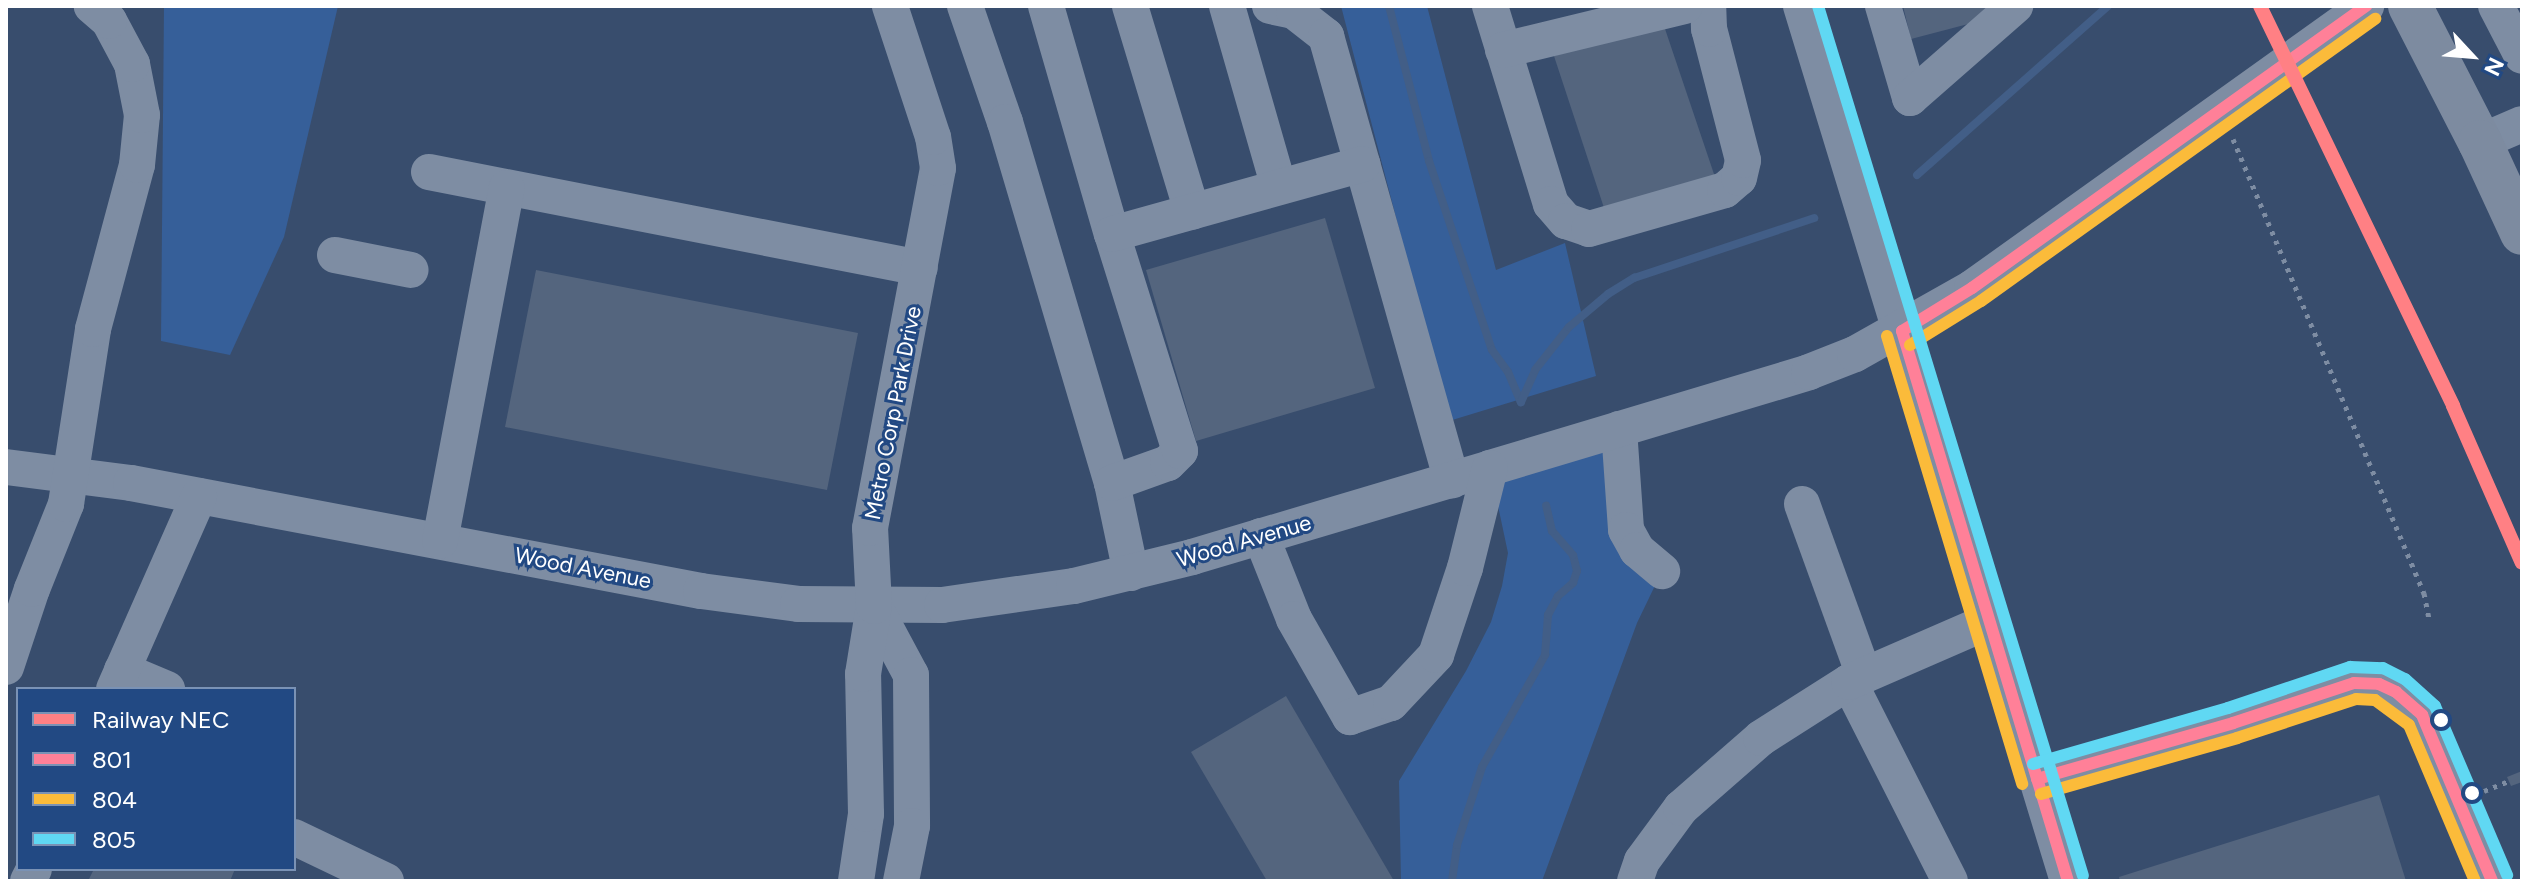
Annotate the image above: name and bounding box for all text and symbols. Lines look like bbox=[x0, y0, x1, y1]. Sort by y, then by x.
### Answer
north arrow bbox=[2432, 16, 2512, 96]
text: N bbox=[2478, 53, 2510, 80]
street label: Metro Corp Park Drive bbox=[859, 304, 927, 522]
street label: Wood Avenue bbox=[1174, 509, 1314, 573]
street label: Wood Avenue bbox=[513, 542, 653, 594]
legend bbox=[16, 687, 296, 871]
text: Railway NEC bbox=[92, 705, 229, 734]
unlabelled marker bbox=[2433, 712, 2449, 728]
text: 801 bbox=[92, 745, 132, 774]
text: 804 bbox=[92, 785, 137, 814]
unlabelled marker bbox=[2464, 785, 2480, 801]
text: 805 bbox=[92, 825, 136, 854]

